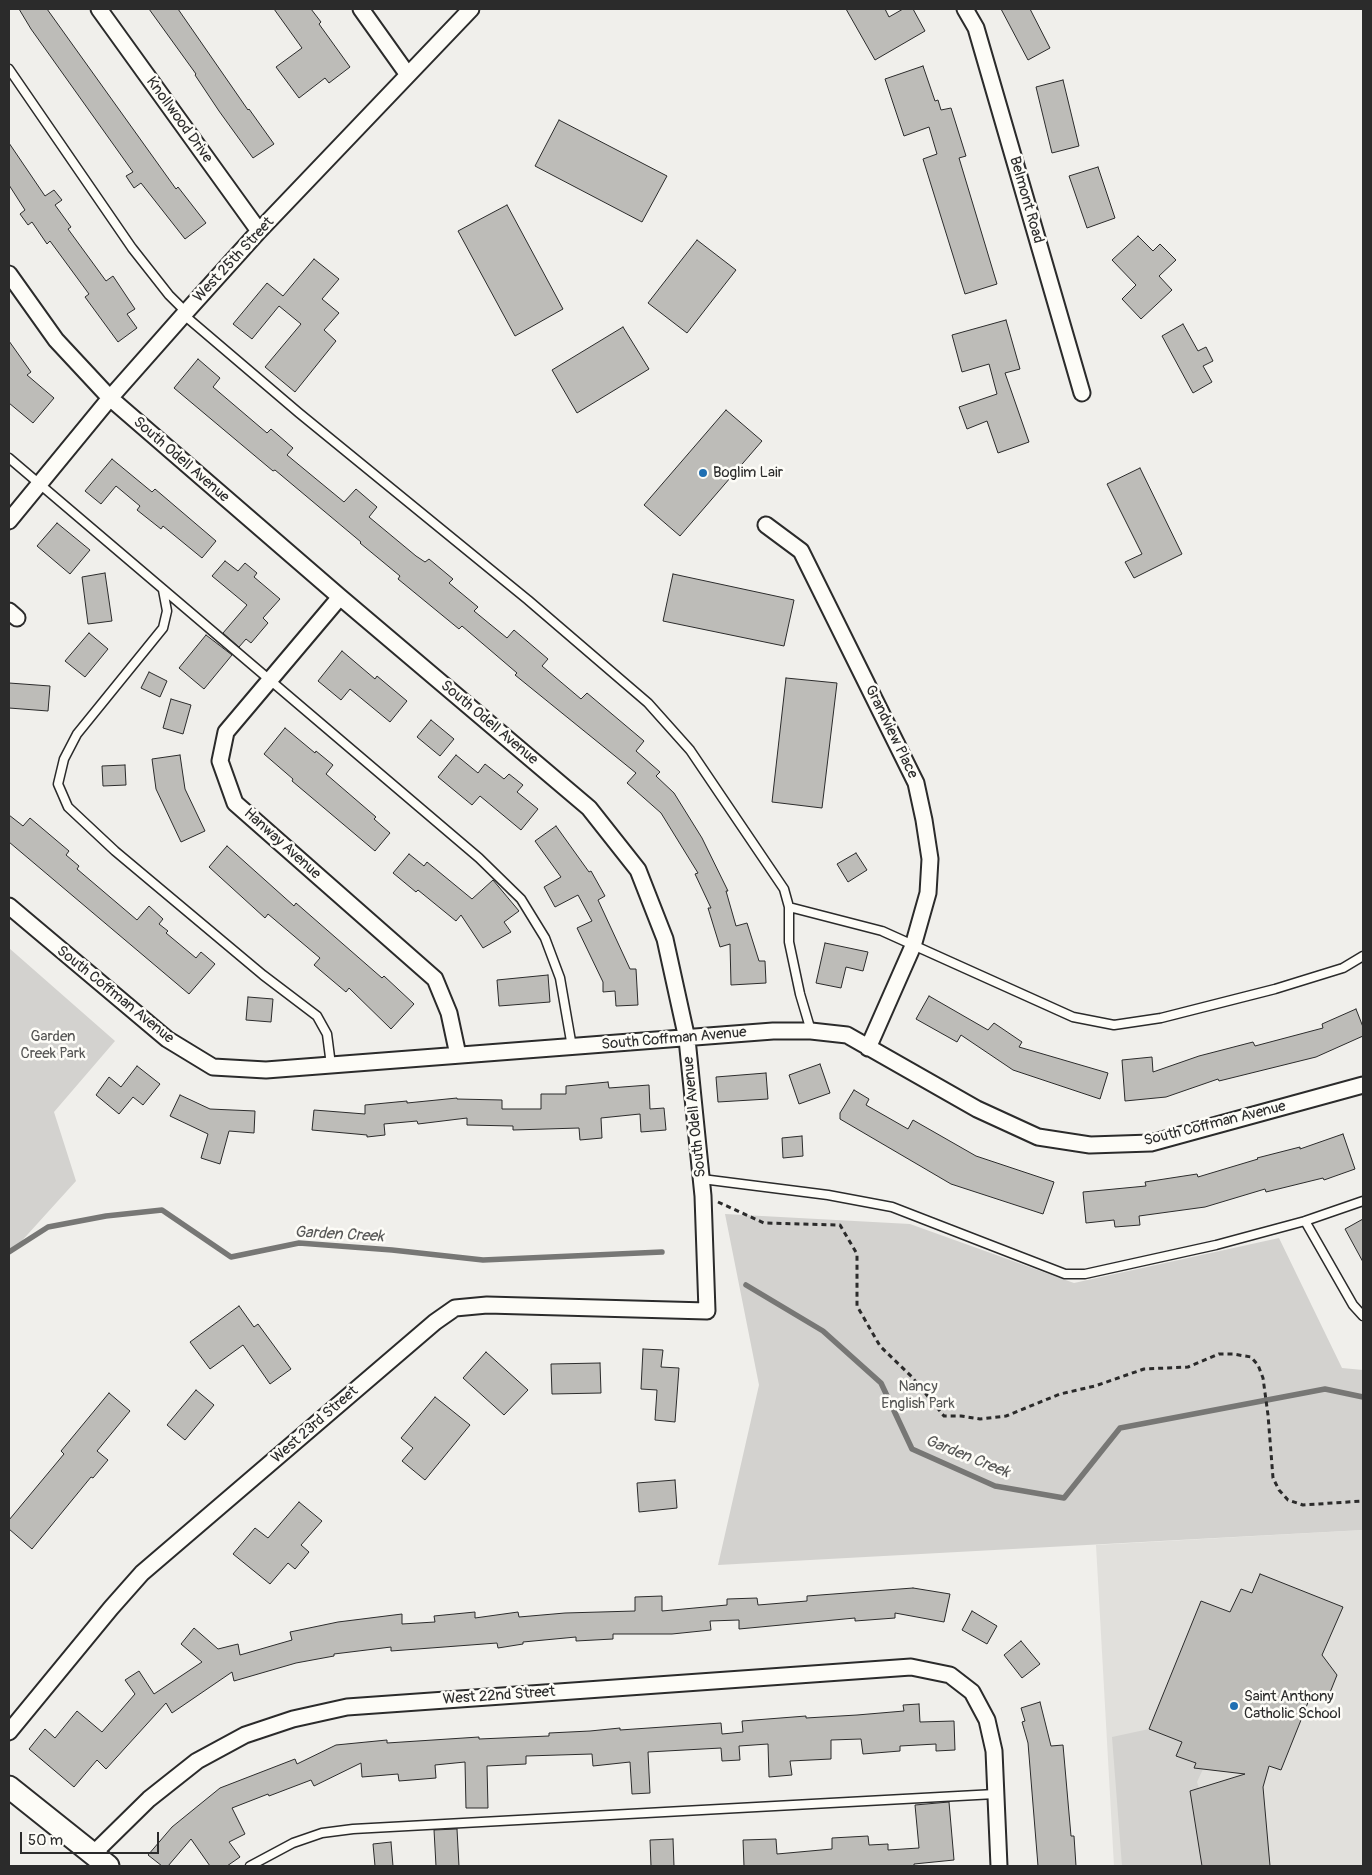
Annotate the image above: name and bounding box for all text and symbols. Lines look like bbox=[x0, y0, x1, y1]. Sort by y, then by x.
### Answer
street label: Knollwood Drive bbox=[142, 73, 216, 167]
street label: Belmont Road bbox=[1005, 155, 1047, 245]
street label: West 25th Street bbox=[190, 214, 278, 306]
street label: South Odell Avenue bbox=[129, 413, 233, 507]
place label: Boglim Lair bbox=[713, 464, 783, 482]
marker: Boglim Lair bbox=[697, 467, 709, 479]
street label: South Odell Avenue bbox=[437, 677, 541, 769]
street label: Grandview Place bbox=[861, 682, 921, 782]
street label: Hanway Avenue bbox=[240, 805, 324, 883]
street label: South Coffman Avenue bbox=[53, 942, 177, 1048]
street label: South Coffman Avenue bbox=[601, 1024, 747, 1054]
park label: Garden Creek Park bbox=[21, 1028, 85, 1063]
street label: South Odell Avenue bbox=[680, 1056, 710, 1178]
street label: South Coffman Avenue bbox=[1142, 1098, 1288, 1150]
water label: Garden Creek bbox=[294, 1223, 384, 1247]
park label: Nancy English Park bbox=[881, 1378, 955, 1413]
street label: West 23rd Street bbox=[268, 1382, 362, 1468]
water label: Garden Creek bbox=[922, 1431, 1012, 1483]
street label: West 22nd Street bbox=[442, 1683, 556, 1709]
place label: Saint Anthony Catholic School bbox=[1244, 1688, 1341, 1723]
marker: Saint Anthony Catholic School bbox=[1228, 1700, 1240, 1712]
scale bar bbox=[22, 1822, 161, 1854]
text: 50 m bbox=[28, 1831, 63, 1850]

